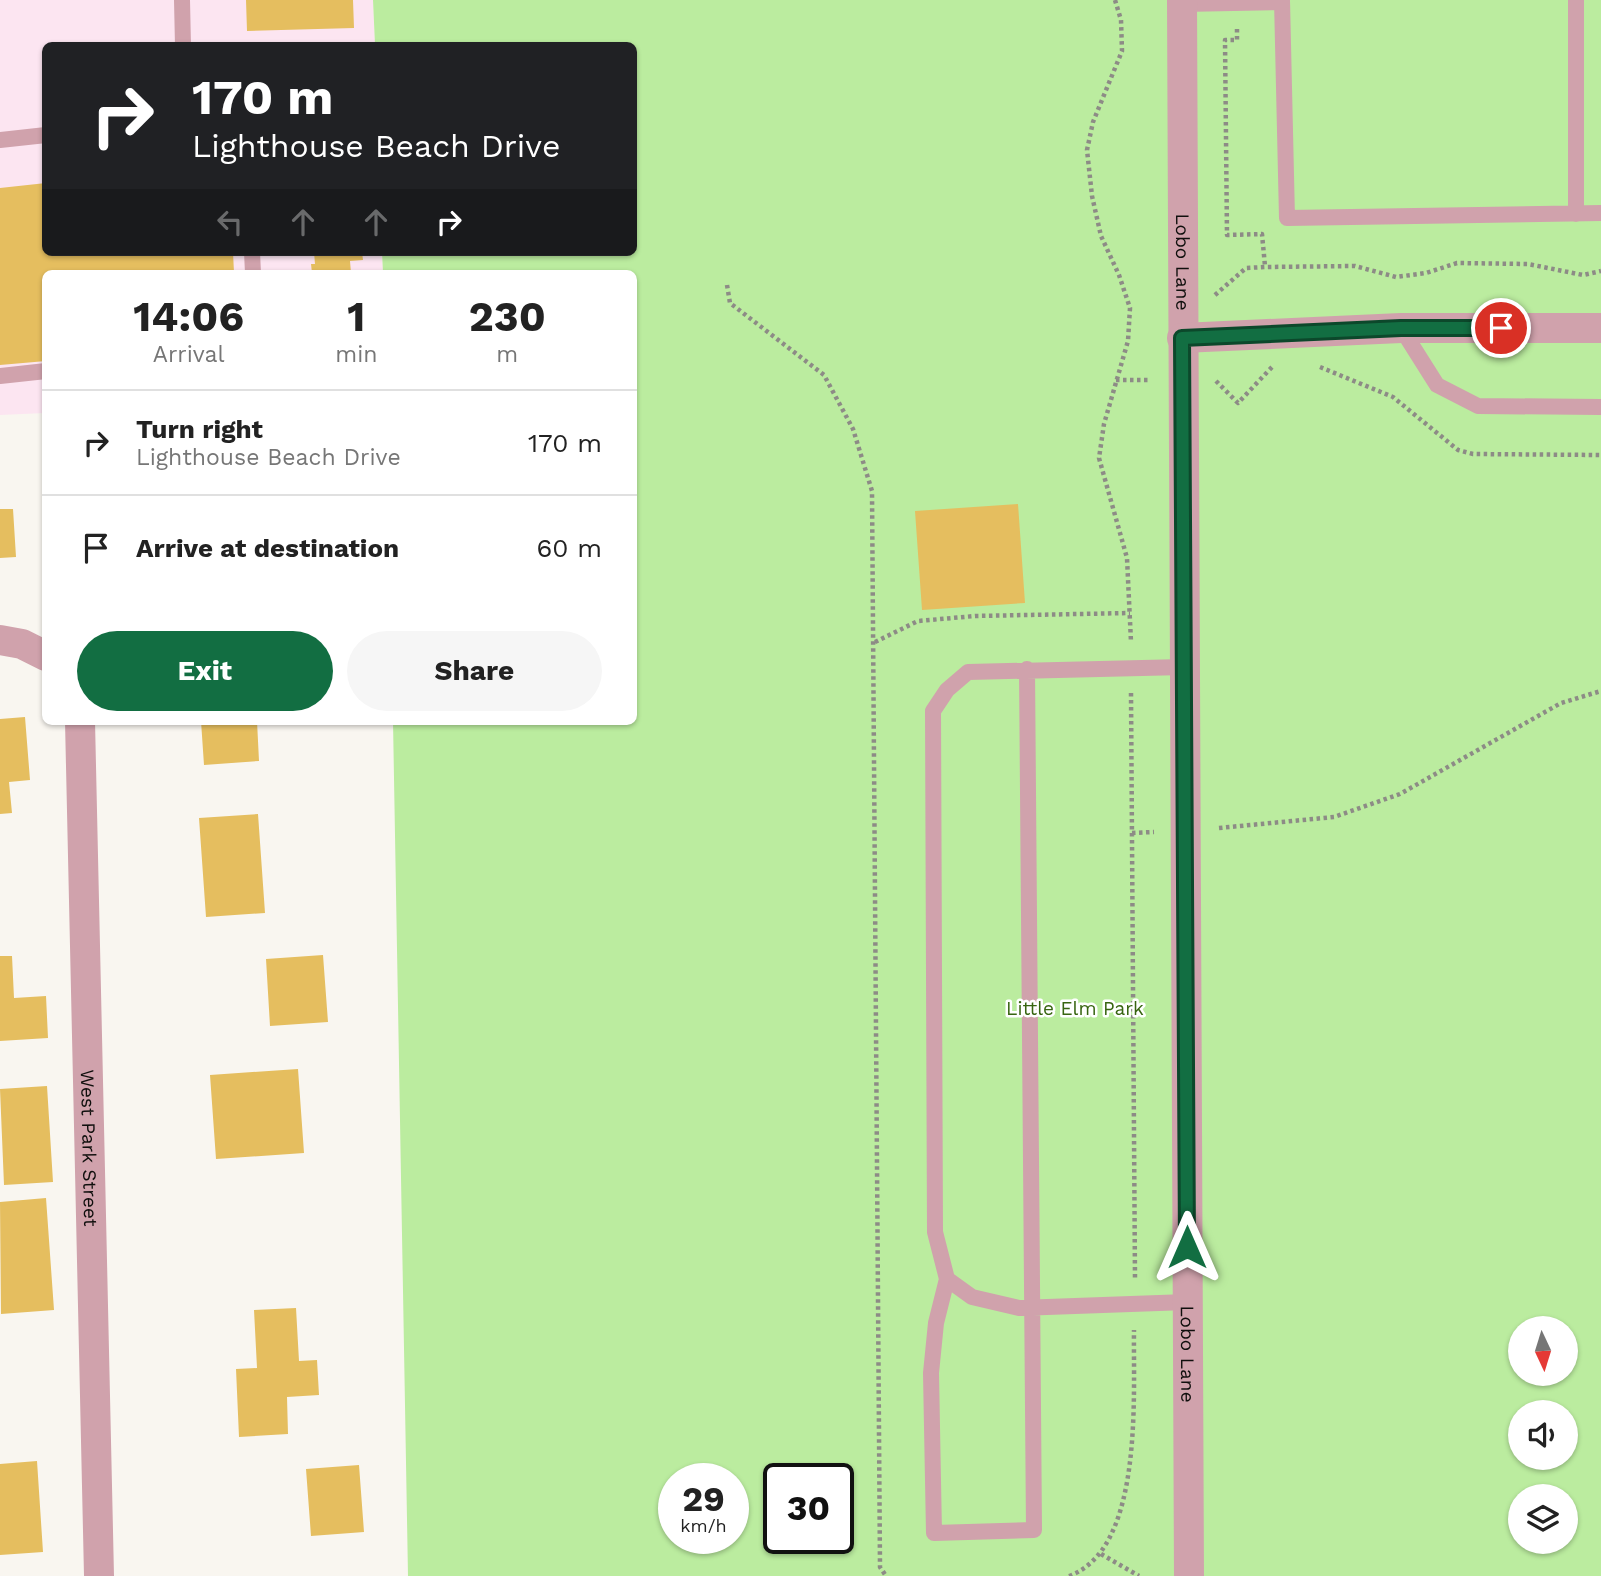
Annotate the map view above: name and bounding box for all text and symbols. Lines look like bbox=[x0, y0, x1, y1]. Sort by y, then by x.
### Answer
text: 170 m bbox=[192, 68, 333, 126]
icon: right bbox=[77, 70, 168, 161]
text: Lighthouse Beach Drive bbox=[192, 127, 560, 165]
icon: left bbox=[211, 203, 249, 241]
icon: ahead bbox=[284, 203, 322, 241]
icon: ahead bbox=[357, 203, 395, 241]
icon: right bbox=[430, 203, 468, 241]
street label: Lobo Lane bbox=[1171, 213, 1195, 311]
text: 14:06 bbox=[133, 292, 244, 341]
text: 1 bbox=[347, 292, 365, 341]
text: 230 bbox=[469, 292, 546, 341]
pin bbox=[1471, 298, 1531, 358]
icon: arrive bbox=[1482, 309, 1520, 347]
text: Arrival bbox=[153, 341, 225, 368]
text: min bbox=[335, 341, 378, 368]
text: m bbox=[496, 341, 518, 368]
text: Turn right bbox=[136, 414, 263, 444]
icon: right bbox=[77, 424, 115, 462]
text: 170 m bbox=[528, 428, 602, 458]
text: Lighthouse Beach Drive bbox=[136, 444, 401, 471]
icon: arrive bbox=[77, 529, 115, 567]
text: Arrive at destination bbox=[136, 533, 399, 563]
text: 60 m bbox=[536, 533, 602, 563]
button: Exit bbox=[77, 631, 333, 711]
button: Share bbox=[347, 631, 602, 711]
park label: Little Elm Park bbox=[1006, 997, 1144, 1020]
street label: West Park Street bbox=[76, 1069, 103, 1227]
position arrow bbox=[1150, 1210, 1224, 1284]
street label: Lobo Lane bbox=[1176, 1305, 1200, 1403]
north arrow bbox=[1508, 1316, 1578, 1386]
map controls bbox=[1508, 1316, 1578, 1554]
button: sound bbox=[1508, 1400, 1578, 1470]
speed limit sign: 30 bbox=[763, 1463, 854, 1554]
text: 29 bbox=[682, 1478, 725, 1520]
button: layers bbox=[1508, 1484, 1578, 1554]
text: km/h bbox=[680, 1515, 727, 1536]

